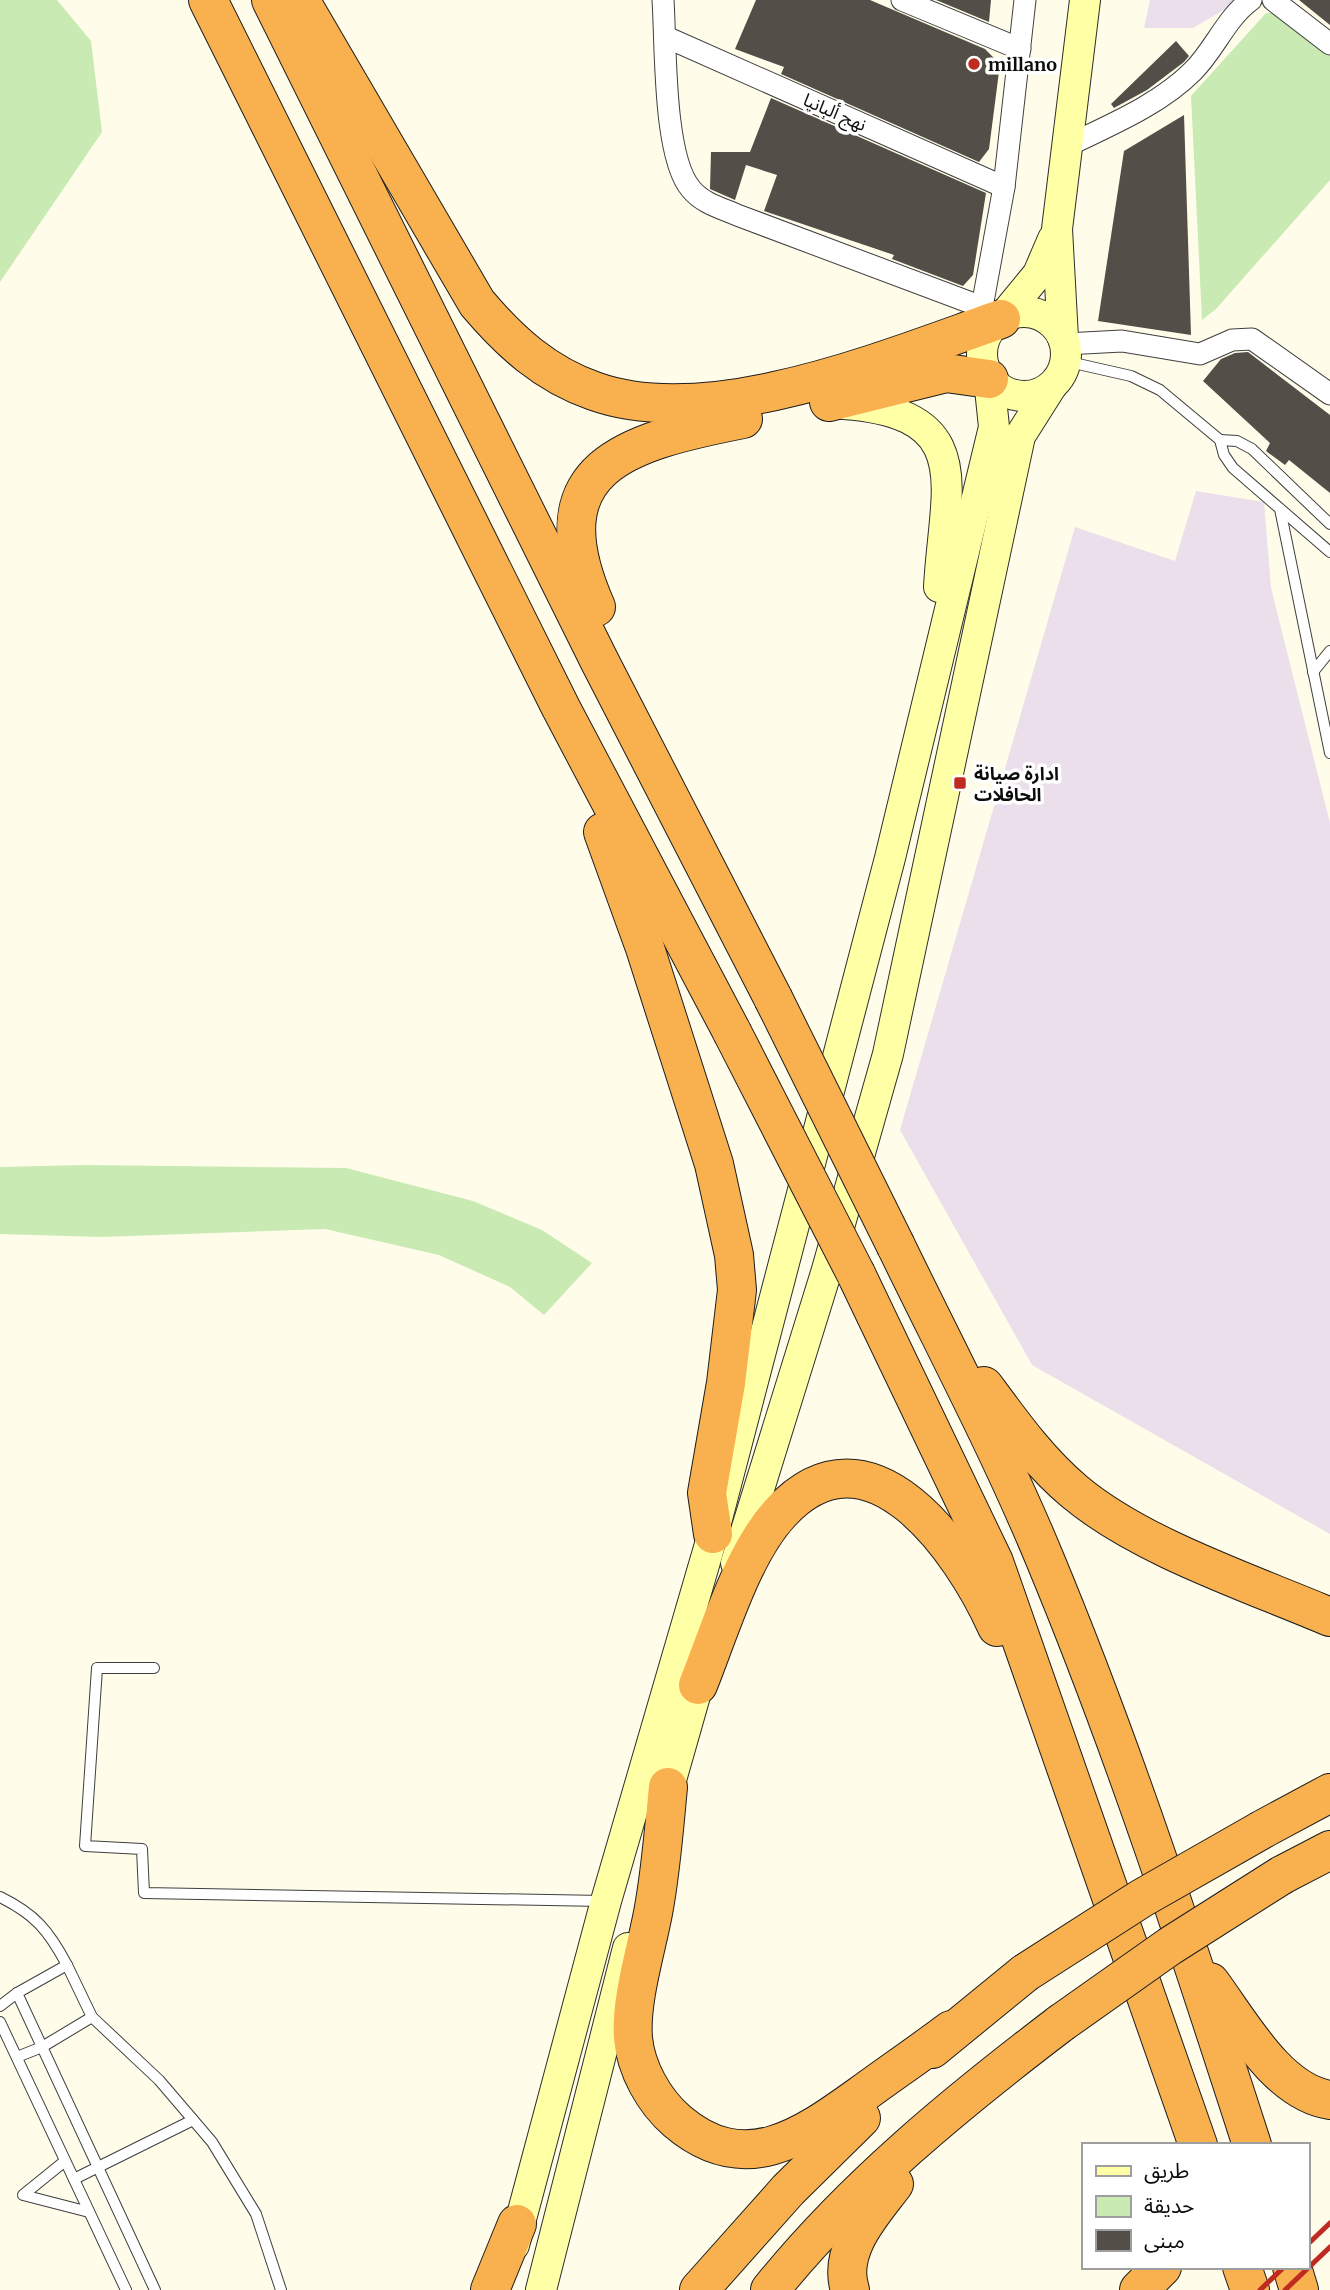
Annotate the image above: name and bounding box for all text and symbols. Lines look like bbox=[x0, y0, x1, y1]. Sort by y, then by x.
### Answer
place label: millano bbox=[988, 53, 1057, 76]
marker: millano bbox=[966, 56, 982, 72]
street label: نهج ألبانيا bbox=[799, 88, 870, 138]
place label: ادارة صيانة الحافلات bbox=[974, 762, 1059, 806]
marker: ادارة صيانة الحافلات bbox=[952, 775, 968, 791]
legend bbox=[1082, 2143, 1309, 2269]
text: طريق bbox=[1144, 2157, 1189, 2184]
text: حديقة bbox=[1144, 2192, 1194, 2219]
text: مبنى bbox=[1144, 2227, 1185, 2254]

